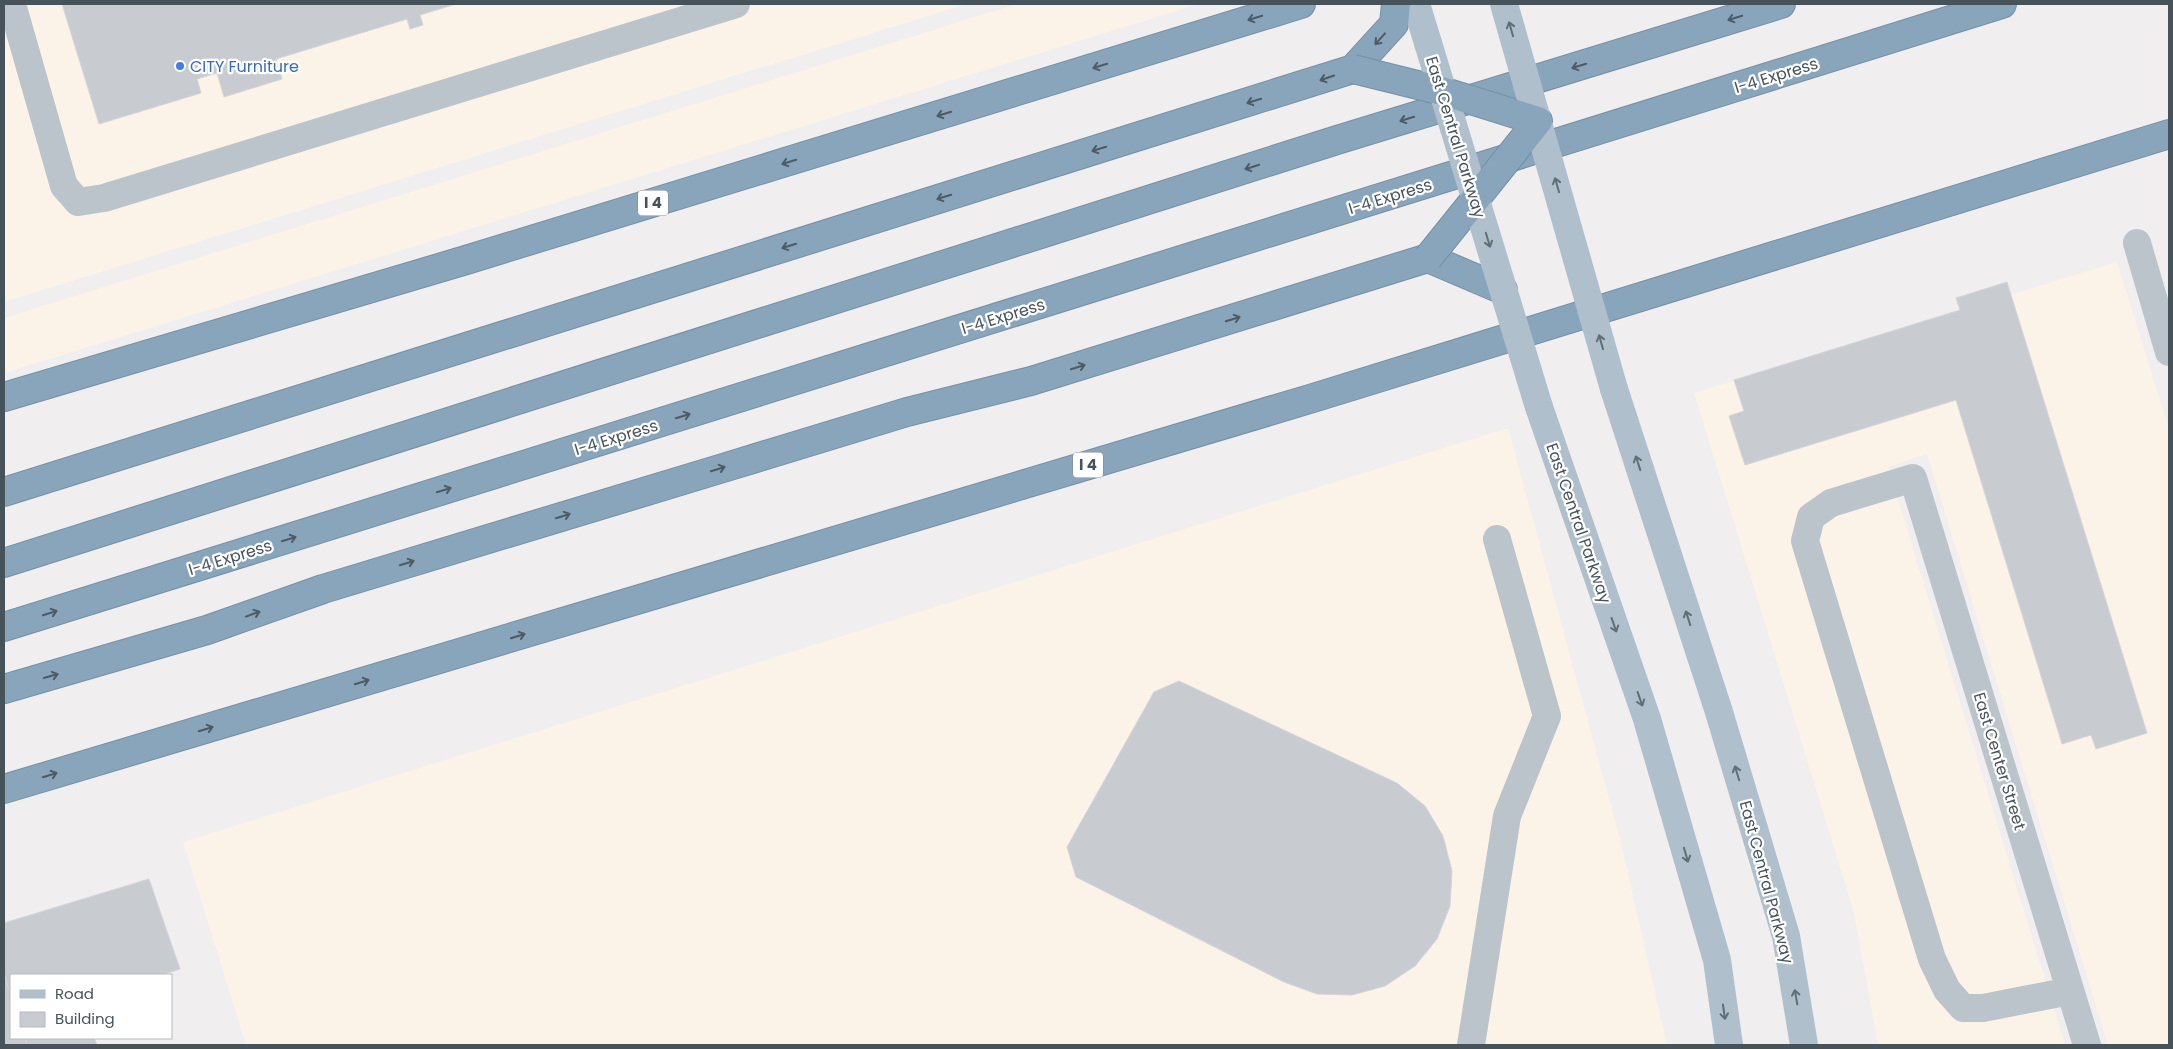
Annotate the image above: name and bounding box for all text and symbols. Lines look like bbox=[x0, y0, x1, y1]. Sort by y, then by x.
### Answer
one-way arrow bbox=[1247, 14, 1263, 24]
one-way arrow bbox=[1727, 14, 1743, 23]
one-way arrow bbox=[1506, 22, 1516, 38]
one-way arrow bbox=[1375, 33, 1386, 46]
street label: I-4 Express bbox=[1731, 52, 1821, 99]
street label: East Central Parkway bbox=[1420, 53, 1491, 221]
place label: CITY Furniture bbox=[190, 55, 299, 78]
marker: CITY Furniture bbox=[174, 60, 186, 72]
one-way arrow bbox=[1572, 61, 1588, 71]
one-way arrow bbox=[1092, 62, 1108, 72]
one-way arrow bbox=[1320, 74, 1335, 83]
one-way arrow bbox=[1247, 97, 1263, 106]
one-way arrow bbox=[937, 110, 953, 119]
one-way arrow bbox=[1400, 114, 1416, 124]
one-way arrow bbox=[1091, 144, 1107, 154]
one-way arrow bbox=[781, 157, 797, 167]
one-way arrow bbox=[1245, 163, 1260, 172]
street label: I-4 Express bbox=[1345, 173, 1435, 220]
one-way arrow bbox=[1551, 178, 1561, 194]
road number: I 4 bbox=[638, 190, 668, 216]
one-way arrow bbox=[936, 193, 952, 203]
one-way arrow bbox=[1483, 231, 1493, 247]
one-way arrow bbox=[781, 241, 797, 251]
street label: I-4 Express bbox=[958, 293, 1048, 340]
one-way arrow bbox=[1225, 314, 1240, 323]
one-way arrow bbox=[1596, 334, 1606, 350]
one-way arrow bbox=[1069, 361, 1085, 371]
one-way arrow bbox=[675, 411, 690, 420]
street label: I-4 Express bbox=[571, 414, 661, 461]
street label: East Central Parkway bbox=[1540, 440, 1617, 606]
road number: I 4 bbox=[1073, 452, 1103, 478]
one-way arrow bbox=[1633, 455, 1643, 471]
one-way arrow bbox=[710, 464, 726, 474]
one-way arrow bbox=[436, 485, 452, 495]
one-way arrow bbox=[554, 511, 570, 521]
one-way arrow bbox=[281, 533, 297, 543]
street label: I-4 Express bbox=[185, 534, 275, 581]
one-way arrow bbox=[399, 558, 415, 568]
one-way arrow bbox=[42, 607, 58, 617]
one-way arrow bbox=[245, 609, 260, 618]
one-way arrow bbox=[1683, 610, 1693, 626]
one-way arrow bbox=[1610, 617, 1619, 632]
one-way arrow bbox=[509, 630, 525, 640]
one-way arrow bbox=[42, 670, 58, 680]
one-way arrow bbox=[353, 677, 369, 687]
street label: East Center Street bbox=[1968, 689, 2031, 833]
one-way arrow bbox=[1636, 691, 1645, 706]
one-way arrow bbox=[198, 723, 214, 733]
one-way arrow bbox=[1731, 765, 1741, 781]
one-way arrow bbox=[42, 770, 58, 780]
street label: East Central Parkway bbox=[1734, 798, 1799, 966]
one-way arrow bbox=[1682, 846, 1691, 862]
legend bbox=[10, 974, 172, 1039]
text: Road bbox=[55, 983, 94, 1004]
one-way arrow bbox=[1790, 990, 1800, 1006]
one-way arrow bbox=[1720, 1004, 1730, 1020]
text: Building bbox=[55, 1008, 115, 1029]

